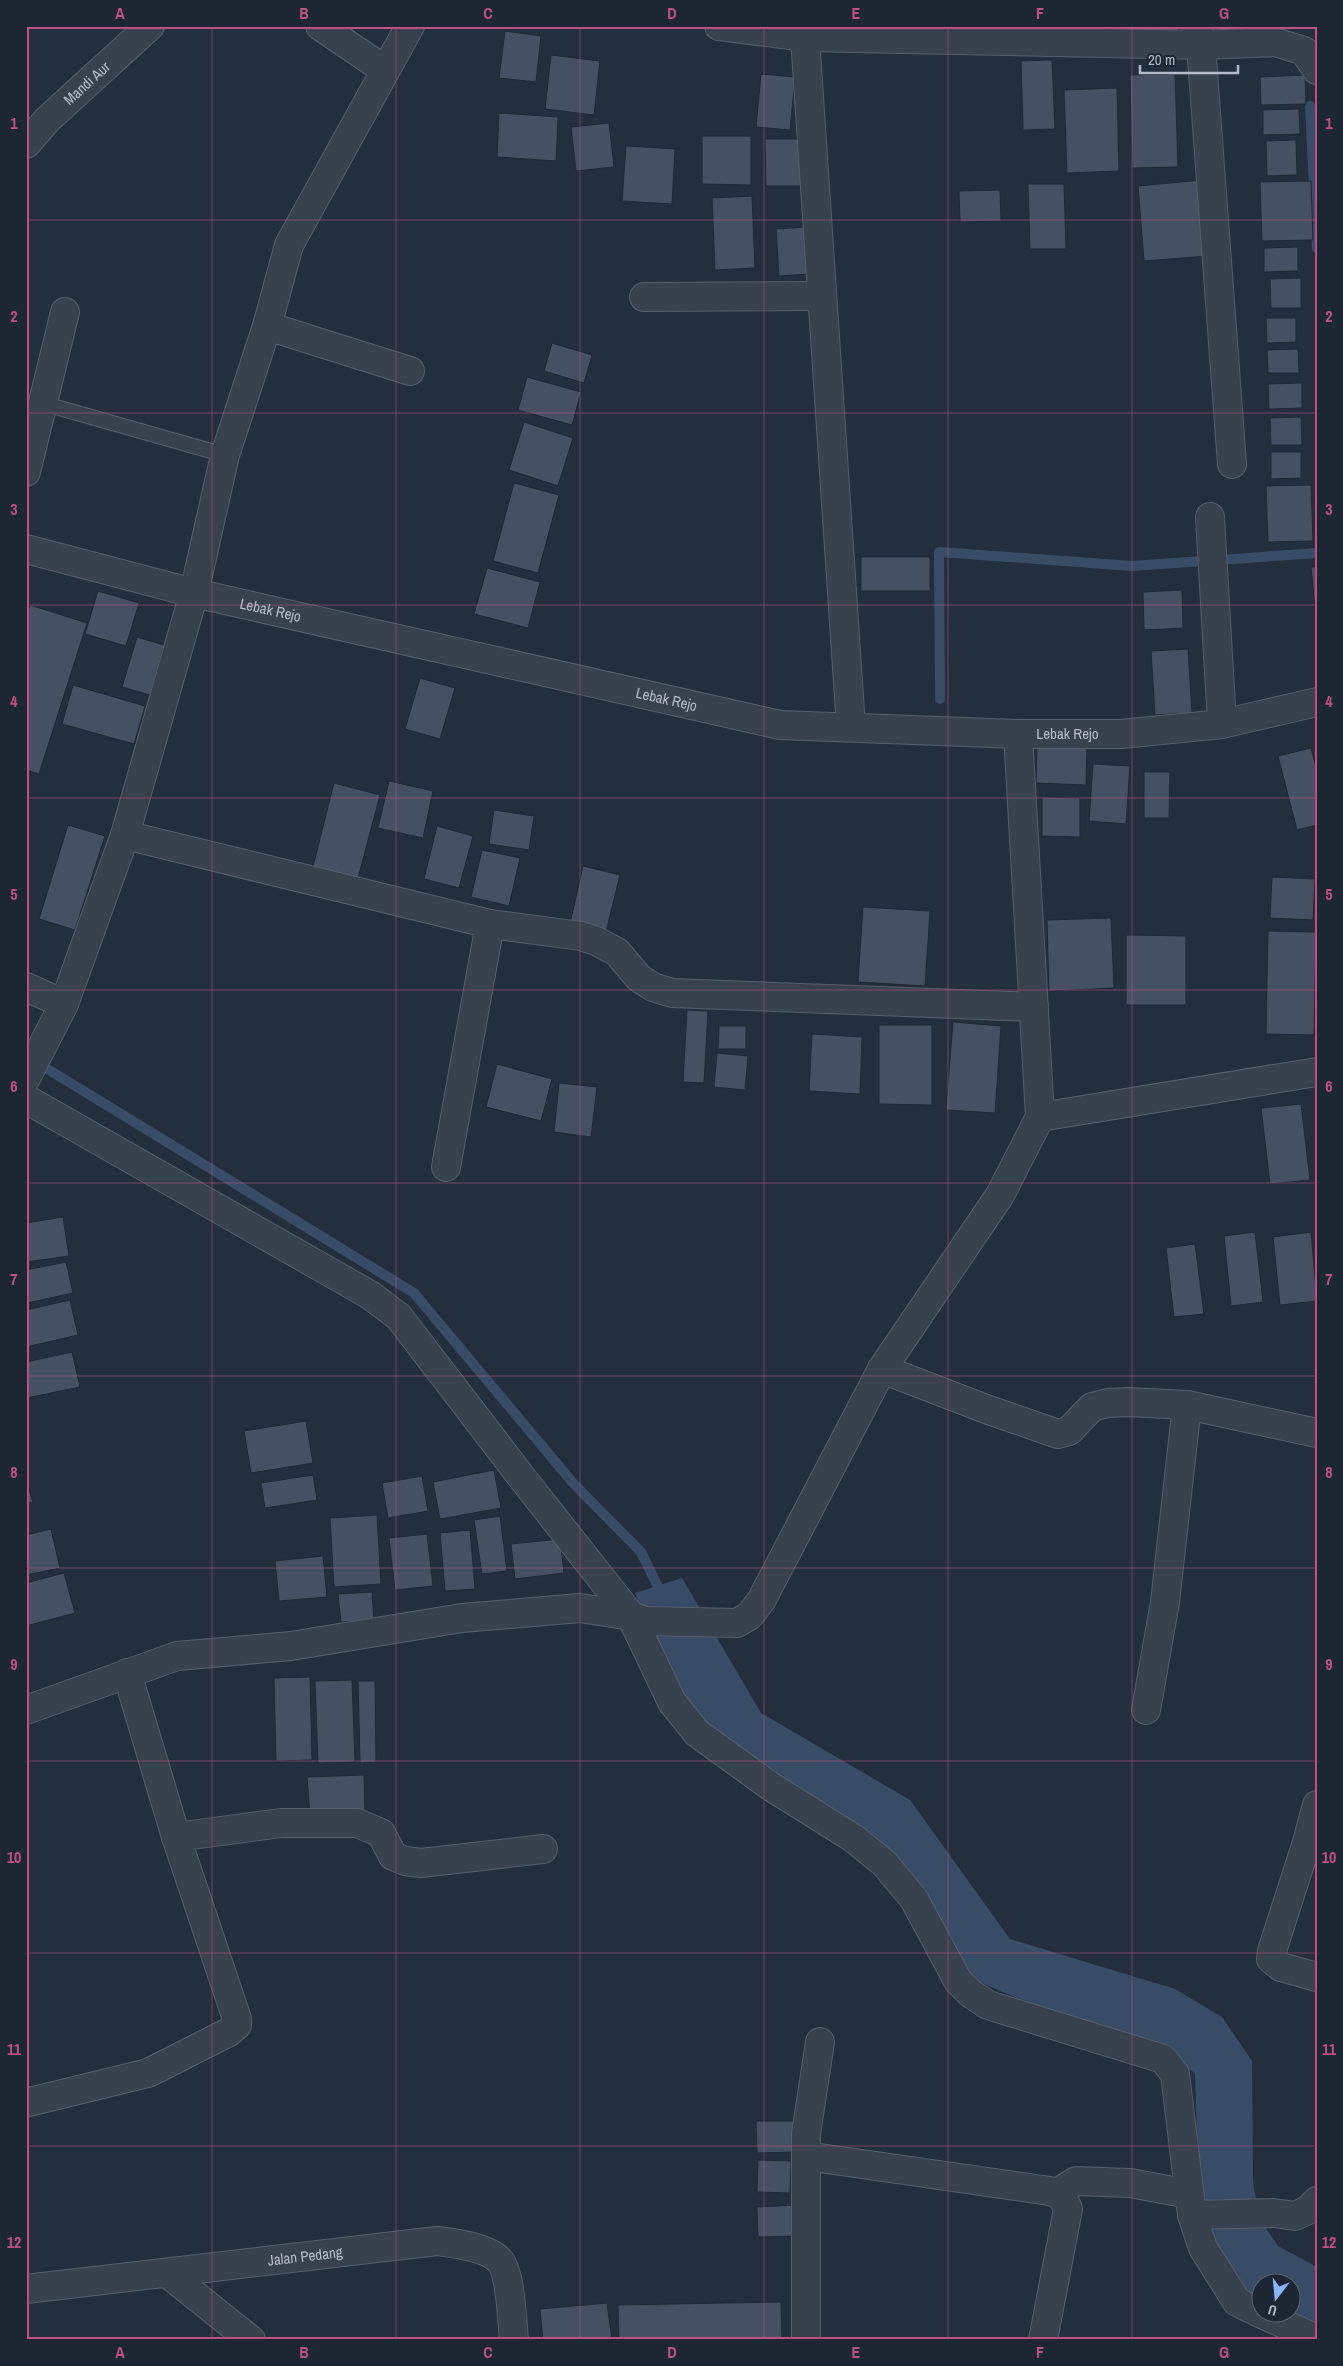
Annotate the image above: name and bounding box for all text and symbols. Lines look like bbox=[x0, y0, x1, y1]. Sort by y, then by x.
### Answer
text: A bbox=[115, 2, 125, 24]
text: B bbox=[299, 2, 309, 24]
text: C bbox=[483, 2, 493, 24]
text: D bbox=[667, 2, 677, 24]
text: E bbox=[852, 2, 861, 24]
text: F bbox=[1036, 2, 1044, 24]
text: G bbox=[1219, 2, 1229, 24]
scale bar bbox=[1140, 42, 1238, 74]
text: 20 m bbox=[1148, 49, 1175, 70]
street label: Mandi Aur bbox=[59, 56, 114, 110]
text: 1 bbox=[10, 112, 18, 134]
text: 1 bbox=[1325, 112, 1333, 134]
text: 2 bbox=[10, 305, 18, 327]
text: 2 bbox=[1325, 305, 1333, 327]
text: 3 bbox=[10, 498, 18, 520]
text: 3 bbox=[1325, 498, 1333, 520]
street label: Lebak Rejo bbox=[238, 593, 303, 627]
street label: Lebak Rejo bbox=[634, 682, 699, 716]
text: 4 bbox=[10, 690, 18, 712]
text: 4 bbox=[1325, 690, 1333, 712]
street label: Lebak Rejo bbox=[1036, 723, 1099, 744]
text: 5 bbox=[10, 883, 18, 905]
text: 5 bbox=[1325, 883, 1333, 905]
text: 6 bbox=[10, 1075, 18, 1097]
text: 6 bbox=[1325, 1075, 1333, 1097]
text: 7 bbox=[10, 1268, 18, 1290]
text: 7 bbox=[1325, 1268, 1333, 1290]
text: 8 bbox=[10, 1461, 18, 1483]
text: 8 bbox=[1325, 1461, 1333, 1483]
text: 9 bbox=[10, 1653, 18, 1675]
text: 9 bbox=[1325, 1653, 1333, 1675]
text: 10 bbox=[7, 1846, 21, 1868]
text: 10 bbox=[1322, 1846, 1336, 1868]
text: 11 bbox=[7, 2038, 22, 2060]
text: 11 bbox=[1322, 2038, 1337, 2060]
text: 12 bbox=[7, 2231, 21, 2253]
text: 12 bbox=[1322, 2231, 1336, 2253]
street label: Jalan Pedang bbox=[266, 2241, 344, 2271]
north arrow bbox=[1250, 2274, 1300, 2324]
text: U bbox=[1266, 2301, 1279, 2320]
text: A bbox=[115, 2341, 125, 2363]
text: B bbox=[299, 2341, 309, 2363]
text: C bbox=[483, 2341, 493, 2363]
text: D bbox=[667, 2341, 677, 2363]
text: E bbox=[852, 2341, 861, 2363]
text: F bbox=[1036, 2341, 1044, 2363]
text: G bbox=[1219, 2341, 1229, 2363]

